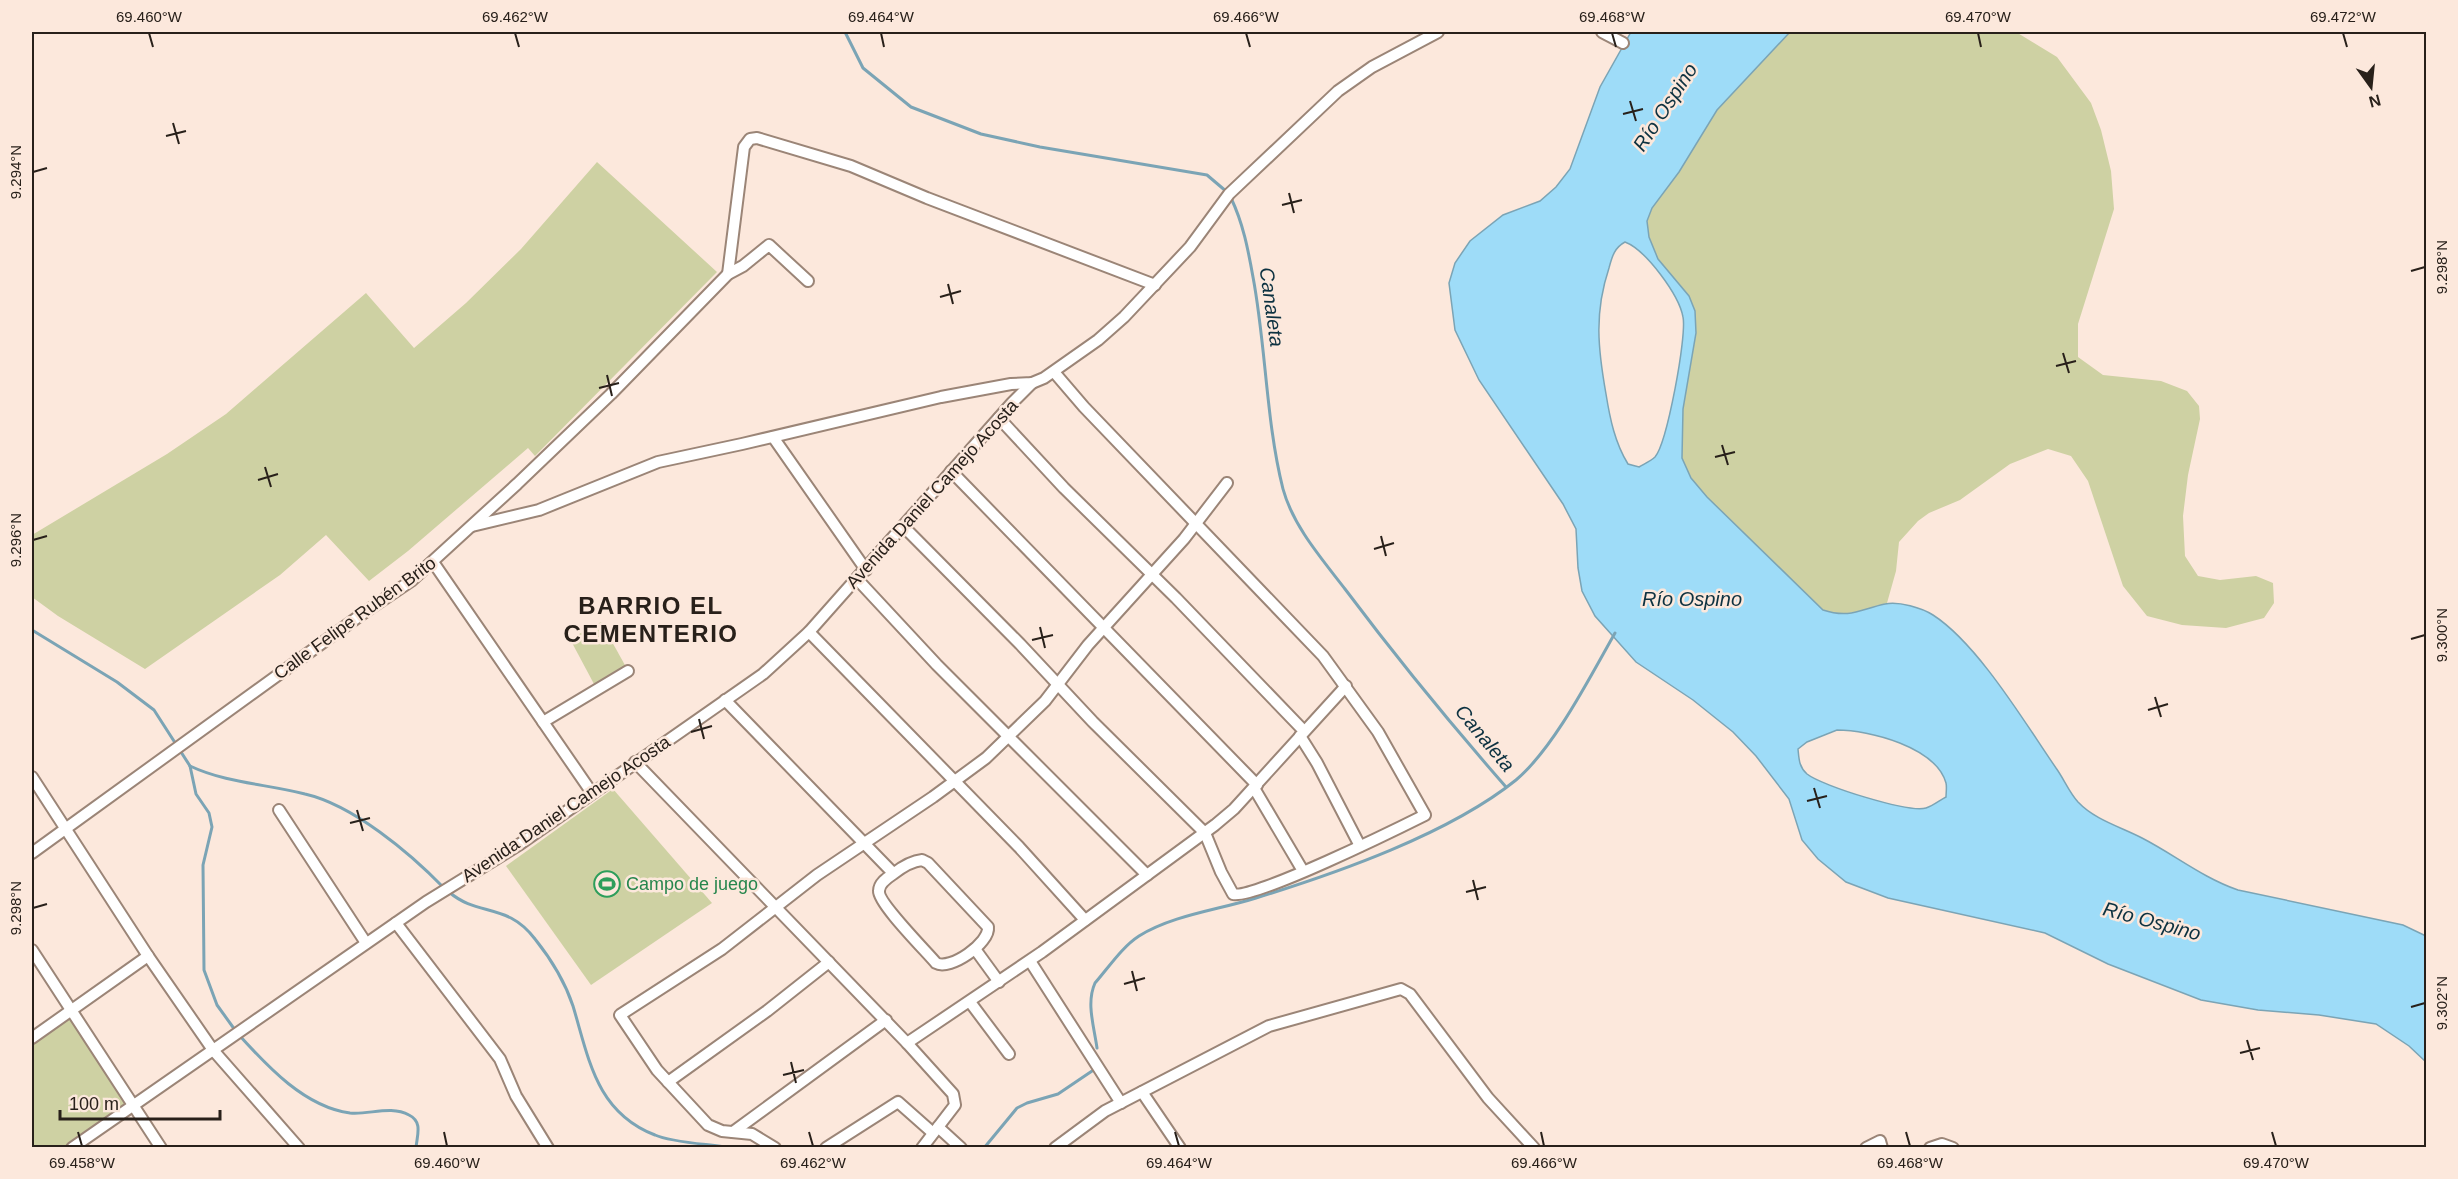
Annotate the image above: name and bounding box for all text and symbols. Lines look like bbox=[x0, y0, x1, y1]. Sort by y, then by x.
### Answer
text: 69.460°W bbox=[116, 8, 183, 25]
text: 69.462°W bbox=[482, 8, 549, 25]
text: 69.464°W bbox=[848, 8, 915, 25]
text: 69.466°W bbox=[1213, 8, 1280, 25]
text: 69.468°W bbox=[1579, 8, 1646, 25]
text: 69.470°W bbox=[1945, 8, 2012, 25]
text: 69.472°W bbox=[2310, 8, 2377, 25]
north arrow bbox=[2341, 57, 2401, 117]
water label: Río Ospino bbox=[1629, 59, 1701, 155]
text: N bbox=[2367, 91, 2383, 111]
text: 9.294°N bbox=[7, 145, 24, 199]
text: 9.298°N bbox=[2433, 240, 2450, 294]
water label: Canaleta bbox=[1256, 266, 1288, 348]
street label: Avenida Daniel Camejo Acosta bbox=[842, 395, 1023, 592]
text: 9.296°N bbox=[7, 513, 24, 567]
street label: Calle Felipe Rubén Brito bbox=[270, 553, 440, 683]
water label: Río Ospino bbox=[1642, 588, 1742, 610]
district label: BARRIO EL CEMENTERIO bbox=[563, 592, 739, 647]
text: 9.300°N bbox=[2433, 608, 2450, 662]
water label: Canaleta bbox=[1451, 700, 1519, 776]
street label: Avenida Daniel Camejo Acosta bbox=[458, 731, 675, 886]
sports icon: Campo de juego bbox=[592, 869, 622, 899]
place label: Campo de juego bbox=[626, 874, 758, 894]
text: 9.298°N bbox=[7, 881, 24, 935]
water label: Río Ospino bbox=[2101, 897, 2203, 945]
text: 9.302°N bbox=[2433, 976, 2450, 1030]
scale bar bbox=[60, 1083, 220, 1121]
text: 100 m bbox=[69, 1094, 119, 1114]
text: 69.458°W bbox=[49, 1154, 116, 1171]
text: 69.460°W bbox=[414, 1154, 481, 1171]
text: 69.462°W bbox=[780, 1154, 847, 1171]
text: 69.464°W bbox=[1146, 1154, 1213, 1171]
text: 69.466°W bbox=[1511, 1154, 1578, 1171]
text: 69.468°W bbox=[1877, 1154, 1944, 1171]
text: 69.470°W bbox=[2243, 1154, 2310, 1171]

